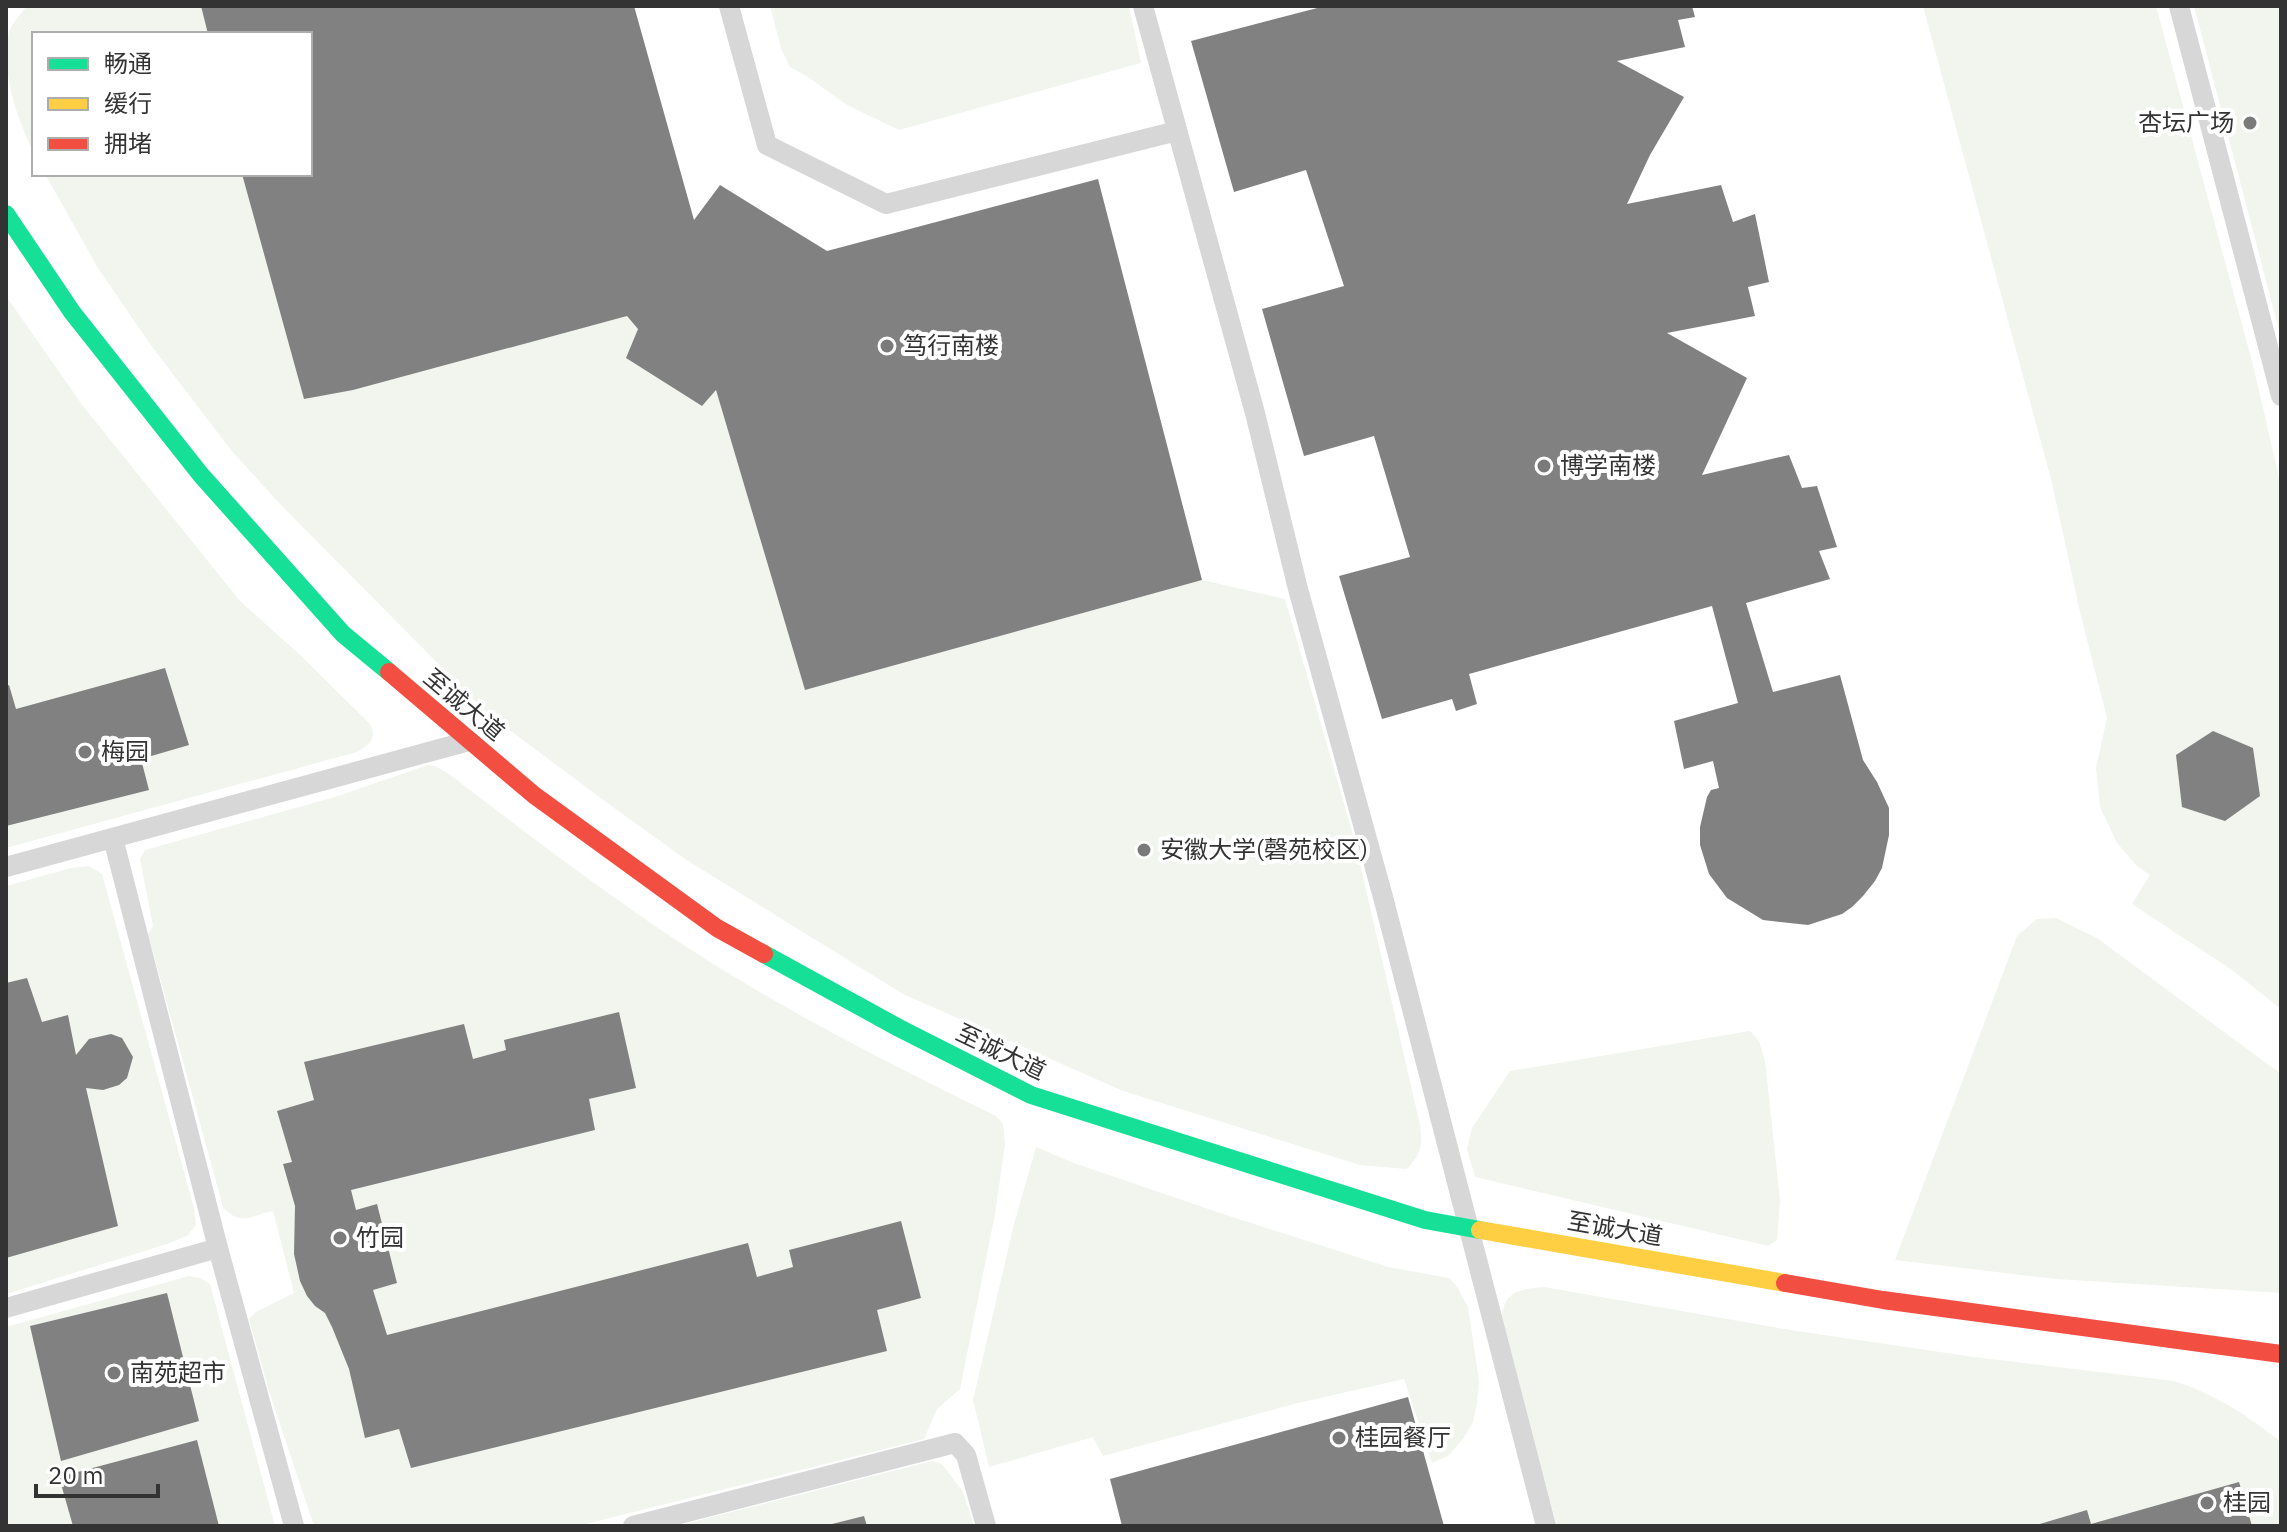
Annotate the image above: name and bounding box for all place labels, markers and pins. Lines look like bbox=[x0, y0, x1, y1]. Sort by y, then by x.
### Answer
place label: 杏坛广场 bbox=[2138, 106, 2234, 138]
marker: 杏坛广场 bbox=[2241, 114, 2259, 132]
place label: 笃行南楼 bbox=[903, 329, 999, 361]
marker: 笃行南楼 bbox=[878, 337, 896, 355]
place label: 博学南楼 bbox=[1560, 449, 1656, 481]
marker: 博学南楼 bbox=[1535, 457, 1553, 475]
place label: 梅园 bbox=[101, 735, 149, 767]
marker: 梅园 bbox=[76, 743, 94, 761]
place label: 安徽大学(磬苑校区) bbox=[1160, 833, 1368, 865]
marker: 安徽大学(磬苑校区) bbox=[1135, 841, 1153, 859]
place label: 竹园 bbox=[356, 1221, 404, 1253]
marker: 竹园 bbox=[331, 1229, 349, 1247]
place label: 南苑超市 bbox=[130, 1356, 226, 1388]
marker: 南苑超市 bbox=[105, 1364, 123, 1382]
place label: 桂园餐厅 bbox=[1355, 1421, 1451, 1453]
marker: 桂园餐厅 bbox=[1330, 1429, 1348, 1447]
place label: 桂园 bbox=[2223, 1486, 2271, 1518]
marker: 桂园 bbox=[2198, 1494, 2216, 1512]

